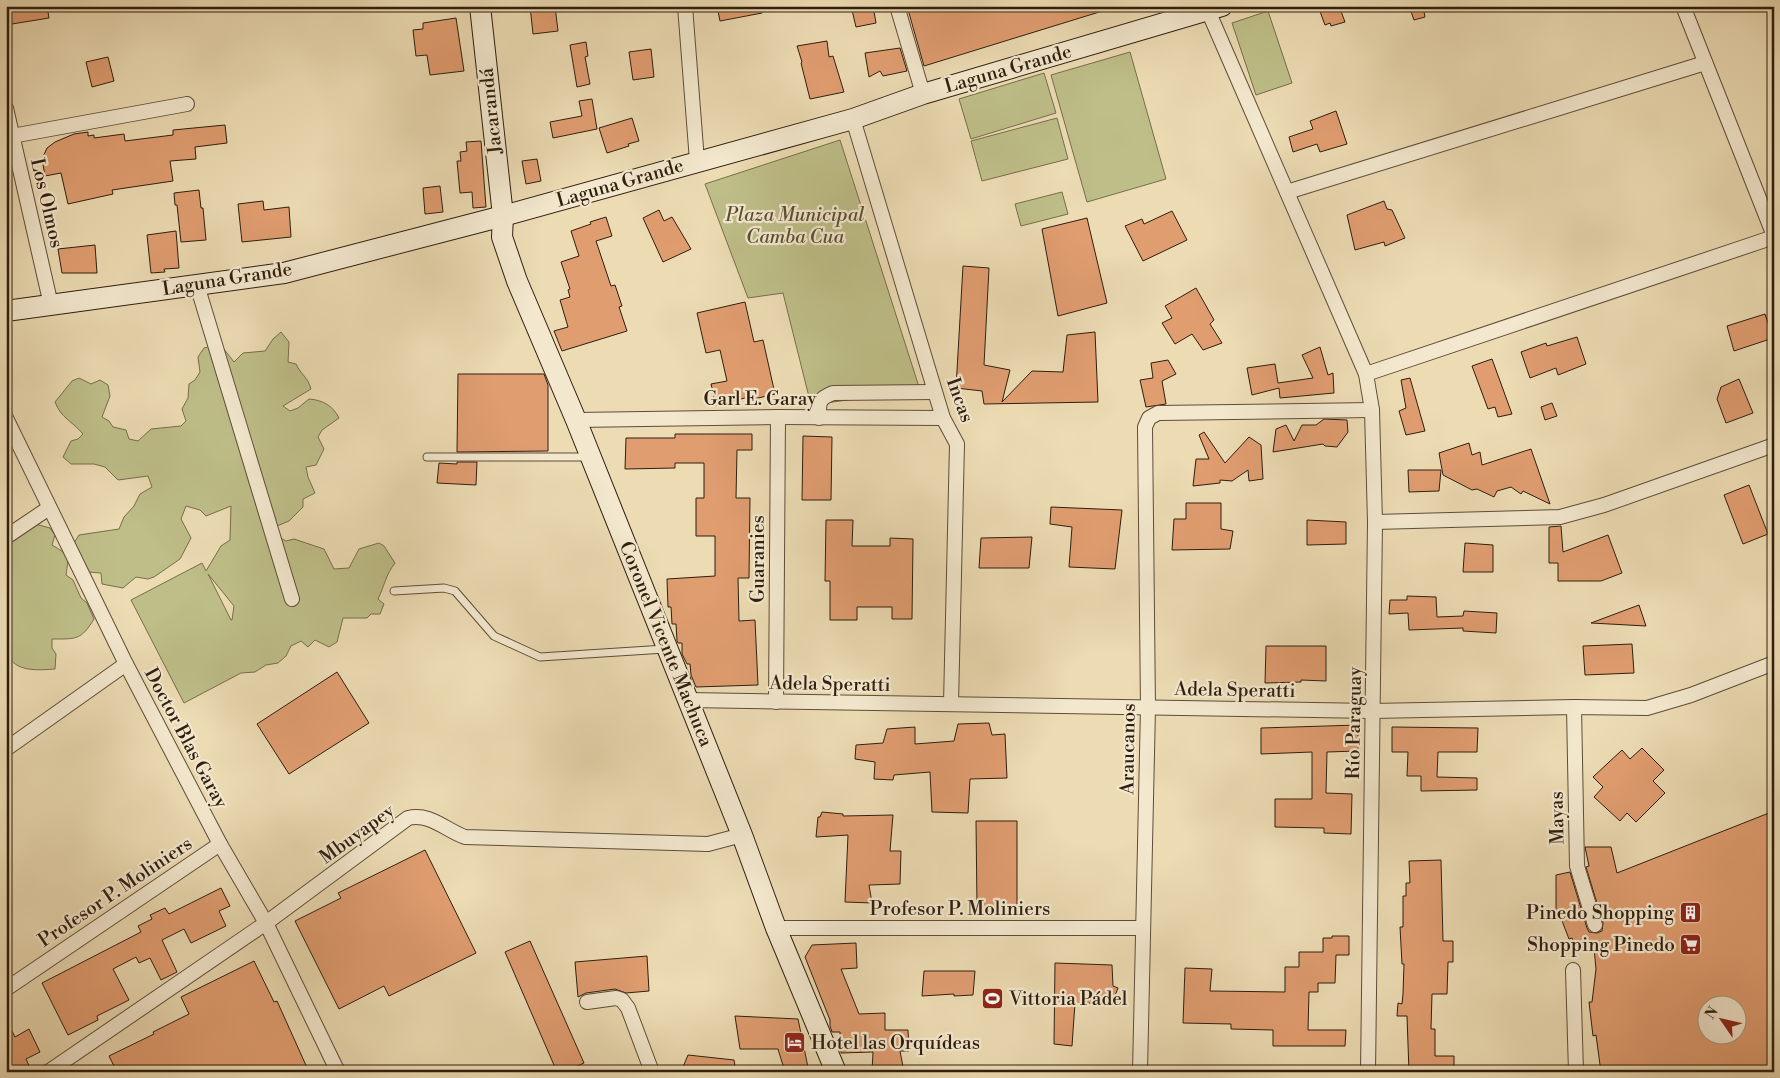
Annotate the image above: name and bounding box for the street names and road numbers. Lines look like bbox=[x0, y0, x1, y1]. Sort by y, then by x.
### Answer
street label: Laguna Grande bbox=[942, 39, 1074, 99]
street label: Jacarandá bbox=[475, 66, 508, 156]
street label: Laguna Grande bbox=[554, 153, 686, 213]
street label: Los Olmos bbox=[25, 156, 69, 250]
street label: Laguna Grande bbox=[160, 257, 294, 301]
street label: Incas bbox=[941, 374, 979, 426]
street label: Garl E. Garay bbox=[704, 387, 817, 411]
street label: Guaranies bbox=[746, 515, 770, 603]
street label: Coronel Vicente Machuca bbox=[614, 538, 718, 751]
street label: Doctor Blas Garay bbox=[139, 664, 233, 813]
street label: Río Paraguay bbox=[1341, 666, 1367, 780]
street label: Adela Speratti bbox=[768, 671, 891, 697]
street label: Adela Speratti bbox=[1173, 677, 1296, 703]
street label: Araucanos bbox=[1115, 703, 1141, 796]
street label: Mayas bbox=[1545, 791, 1569, 845]
street label: Mbuyapey bbox=[315, 798, 400, 869]
street label: Profesor P. Moliniers bbox=[33, 831, 197, 953]
street label: Profesor P. Moliniers bbox=[870, 897, 1050, 921]

